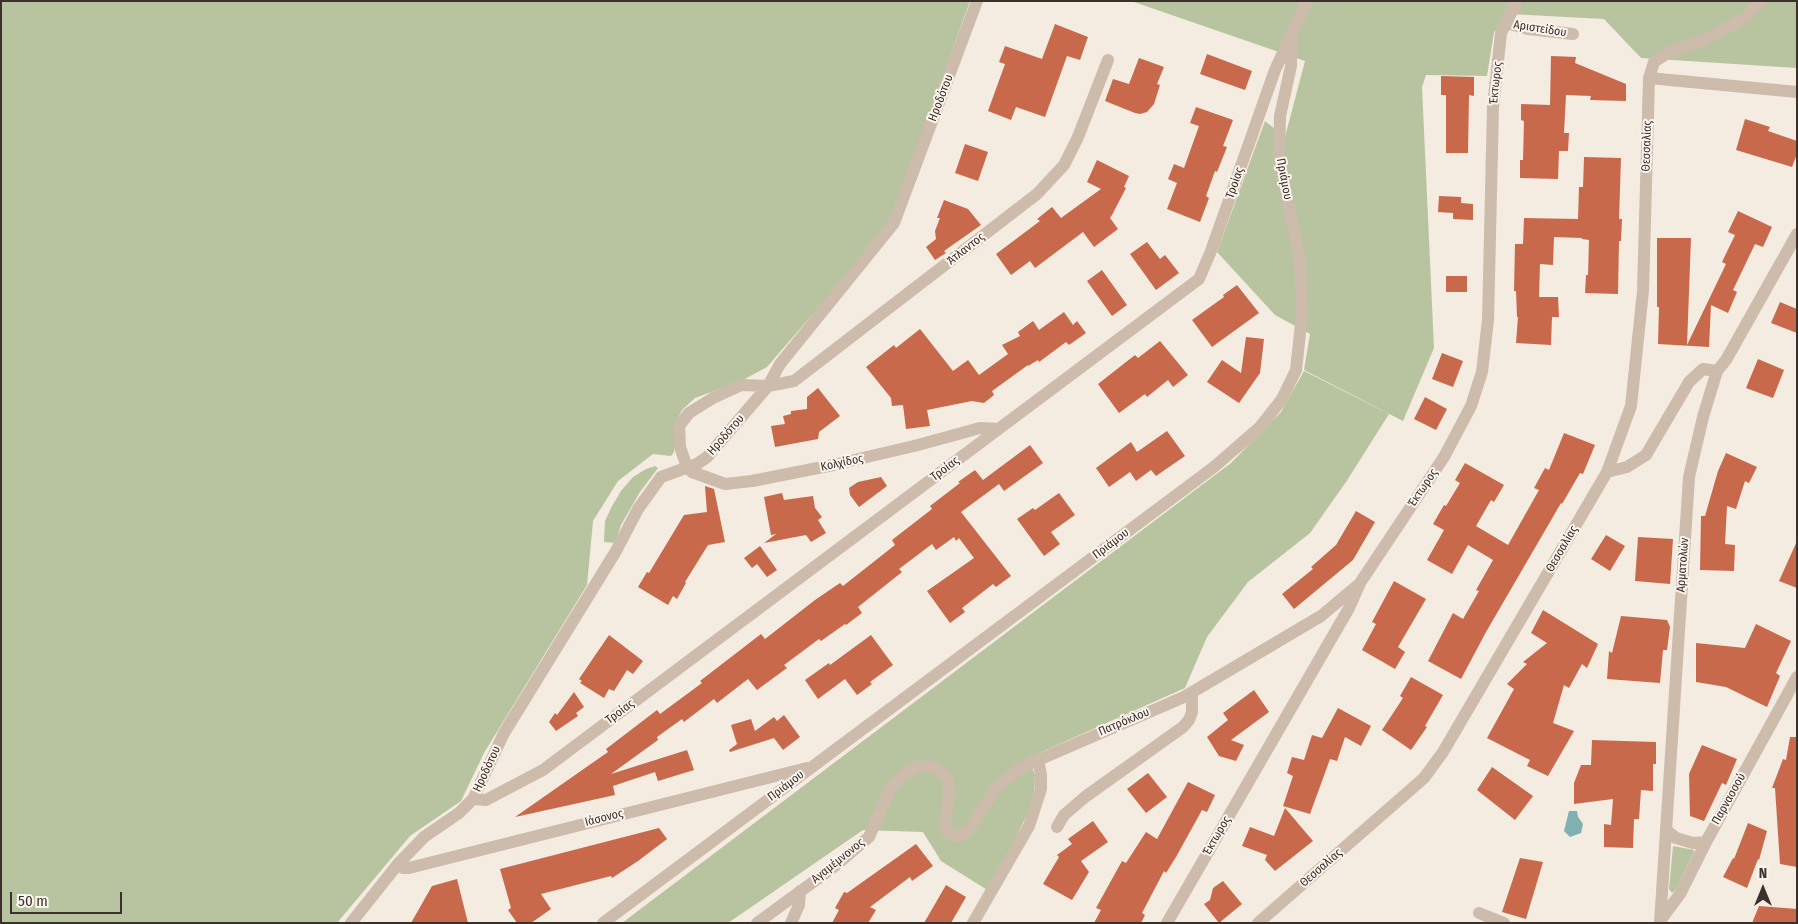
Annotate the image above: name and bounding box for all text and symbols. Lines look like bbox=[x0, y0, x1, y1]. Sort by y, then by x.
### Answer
street label: Αριστείδου bbox=[1512, 18, 1568, 40]
street label: Έκτωρος bbox=[1487, 61, 1505, 105]
street label: Ηροδότου bbox=[925, 72, 957, 124]
street label: Θεσσαλίας bbox=[1639, 120, 1655, 172]
street label: Πριάμου bbox=[1273, 157, 1295, 201]
street label: Τροίας bbox=[1223, 165, 1247, 201]
street label: Άτλαντος bbox=[944, 230, 988, 268]
street label: Ηροδότου bbox=[704, 412, 748, 458]
street label: Κολχίδος bbox=[819, 451, 865, 475]
street label: Τροίας bbox=[928, 454, 962, 484]
street label: Έκτωρος bbox=[1405, 466, 1441, 510]
street label: Θεσσαλίας bbox=[1543, 523, 1581, 575]
street label: Πριάμου bbox=[1090, 526, 1132, 562]
street label: Αρματολών bbox=[1674, 537, 1692, 593]
street label: Τροίας bbox=[603, 697, 637, 727]
street label: Πατρόκλου bbox=[1096, 705, 1152, 739]
street label: Ηροδότου bbox=[470, 744, 504, 794]
street label: Πριάμου bbox=[765, 768, 807, 804]
street label: Παρνασσού bbox=[1709, 771, 1749, 827]
street label: Ιάσονος bbox=[584, 806, 624, 830]
street label: Έκτωρος bbox=[1200, 814, 1234, 858]
street label: Αγαμέμνονος bbox=[809, 835, 867, 887]
street label: Θεσσαλίας bbox=[1297, 846, 1345, 890]
north arrow bbox=[1738, 864, 1788, 914]
text: N bbox=[1759, 865, 1767, 882]
scale bar bbox=[12, 882, 125, 914]
text: 50 m bbox=[18, 892, 48, 910]

